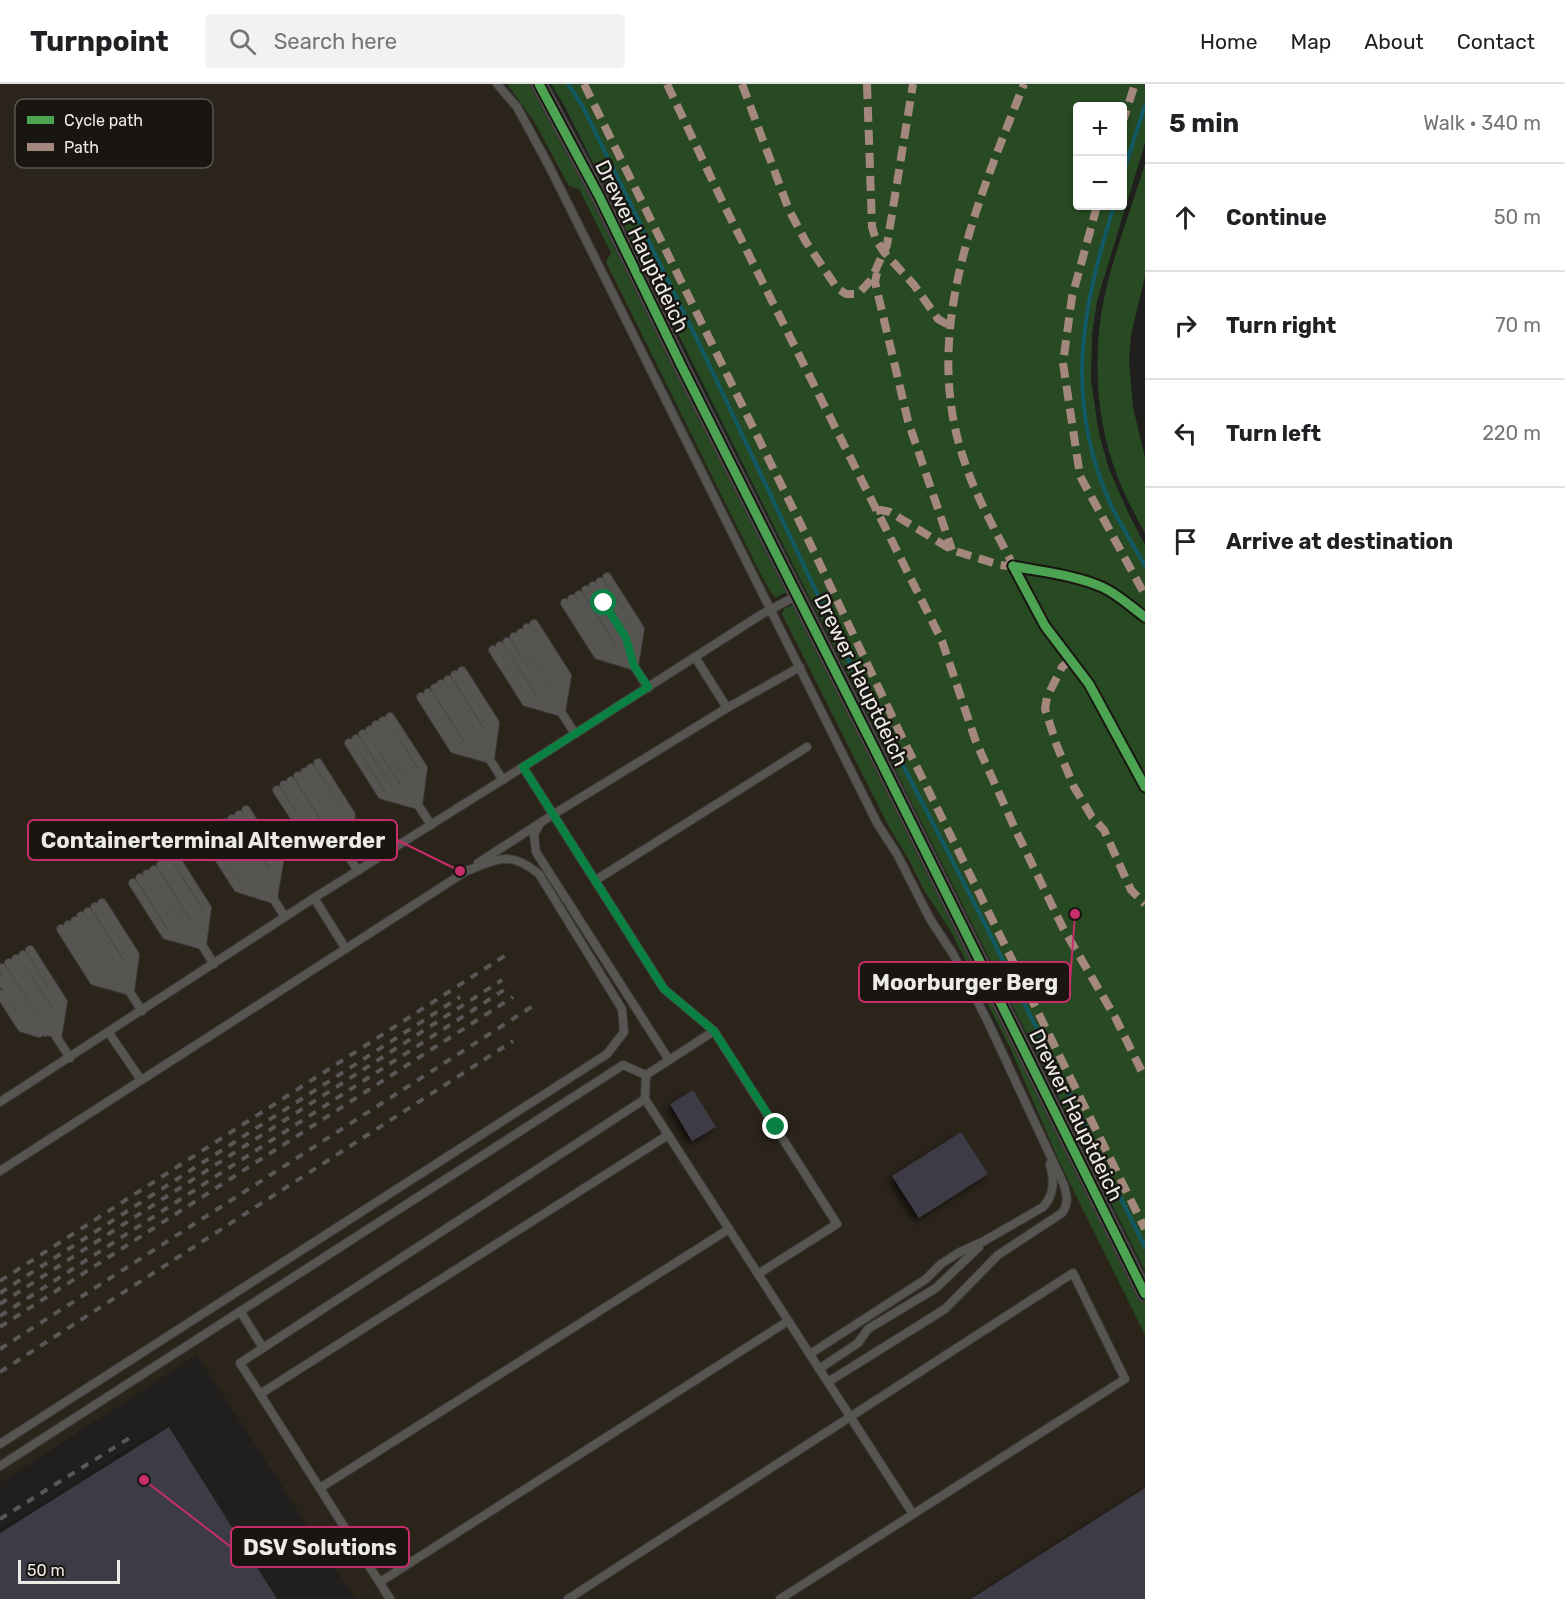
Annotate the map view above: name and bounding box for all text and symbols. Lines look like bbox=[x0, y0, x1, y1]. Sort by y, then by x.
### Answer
search box bbox=[205, 14, 625, 68]
text: Turnpoint bbox=[30, 25, 169, 58]
icon: search bbox=[226, 25, 259, 58]
text: Search here bbox=[274, 28, 397, 55]
text: Home bbox=[1200, 29, 1257, 54]
text: Map bbox=[1290, 29, 1331, 54]
text: About bbox=[1364, 29, 1424, 54]
text: Contact bbox=[1457, 29, 1535, 54]
legend bbox=[15, 99, 213, 168]
map controls bbox=[1073, 102, 1127, 210]
button: + bbox=[1073, 102, 1127, 156]
text: 5 min bbox=[1169, 108, 1239, 139]
text: Cycle path bbox=[64, 111, 143, 130]
text: Walk · 340 m bbox=[1423, 111, 1541, 135]
text: Path bbox=[64, 138, 99, 157]
street label: Drewer Hauptdeich bbox=[590, 156, 695, 336]
button: − bbox=[1073, 156, 1127, 210]
icon: ahead bbox=[1169, 201, 1202, 234]
text: Continue bbox=[1226, 204, 1327, 231]
text: 50 m bbox=[1494, 205, 1541, 229]
icon: right bbox=[1169, 309, 1202, 342]
text: Turn right bbox=[1226, 312, 1336, 339]
text: 70 m bbox=[1495, 313, 1541, 337]
icon: left bbox=[1169, 417, 1202, 450]
text: Turn left bbox=[1226, 420, 1321, 447]
text: 220 m bbox=[1482, 421, 1541, 445]
icon: arrive bbox=[1169, 525, 1202, 558]
text: Arrive at destination bbox=[1226, 528, 1453, 555]
route start bbox=[590, 589, 616, 615]
street label: Drewer Hauptdeich bbox=[809, 590, 914, 770]
callout: Containerterminal Altenwerder bbox=[28, 820, 397, 860]
text: Containerterminal Altenwerder bbox=[41, 827, 385, 854]
callout: Moorburger Berg bbox=[859, 962, 1070, 1002]
text: Moorburger Berg bbox=[872, 969, 1058, 996]
street label: Drewer Hauptdeich bbox=[1024, 1025, 1129, 1205]
route end bbox=[762, 1113, 788, 1139]
callout: DSV Solutions bbox=[231, 1527, 409, 1567]
text: DSV Solutions bbox=[243, 1534, 397, 1561]
scale bar bbox=[18, 1557, 120, 1584]
text: 50 m bbox=[27, 1561, 65, 1580]

